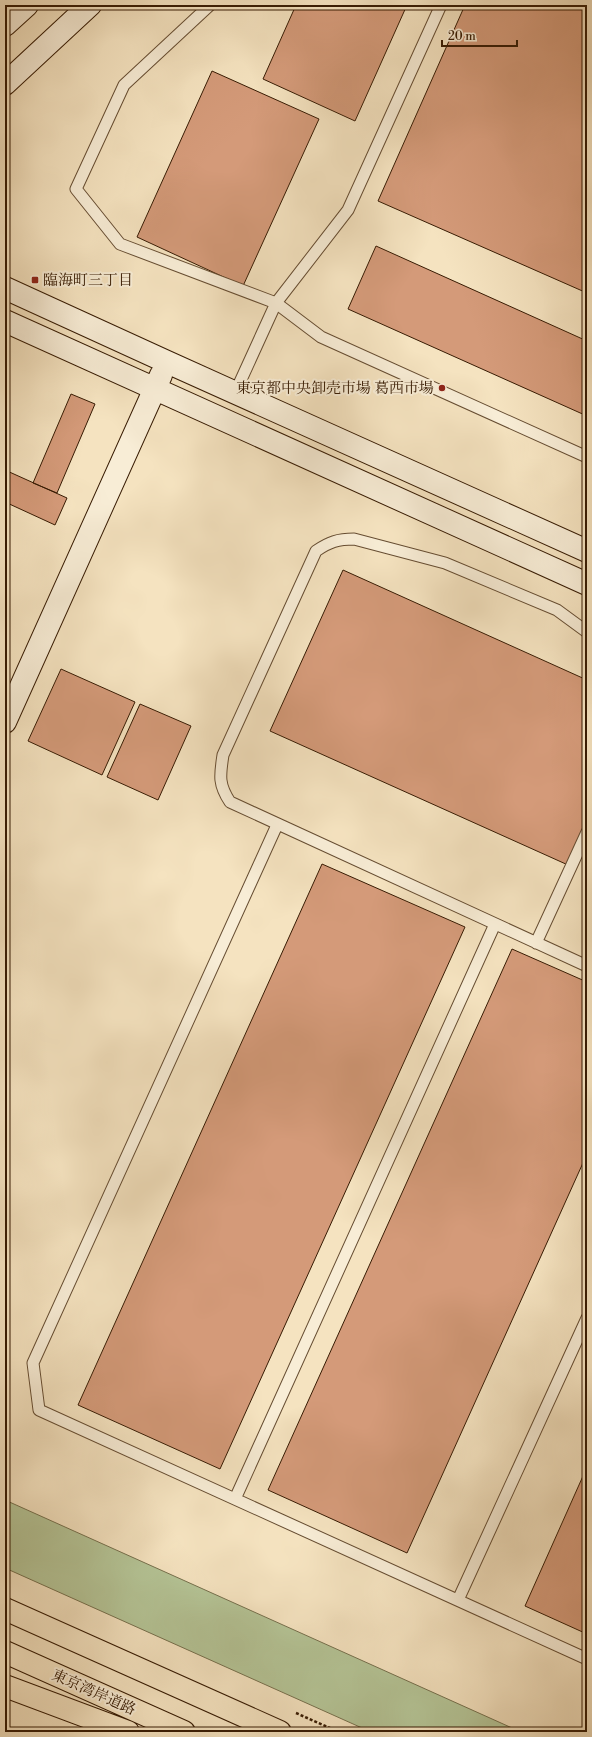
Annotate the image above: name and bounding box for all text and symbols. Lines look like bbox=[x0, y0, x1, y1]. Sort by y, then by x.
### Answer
scale bar bbox=[442, 22, 517, 48]
text: 20 m bbox=[448, 29, 476, 44]
place label: 臨海町三丁目 bbox=[43, 271, 133, 290]
marker: 臨海町三丁目 bbox=[30, 275, 40, 285]
place label: 東京都中央卸売市場 葛西市場 bbox=[236, 379, 434, 398]
marker: 東京都中央卸売市場 葛西市場 bbox=[437, 383, 447, 393]
street label: 東京湾岸道路 bbox=[49, 1665, 139, 1719]

